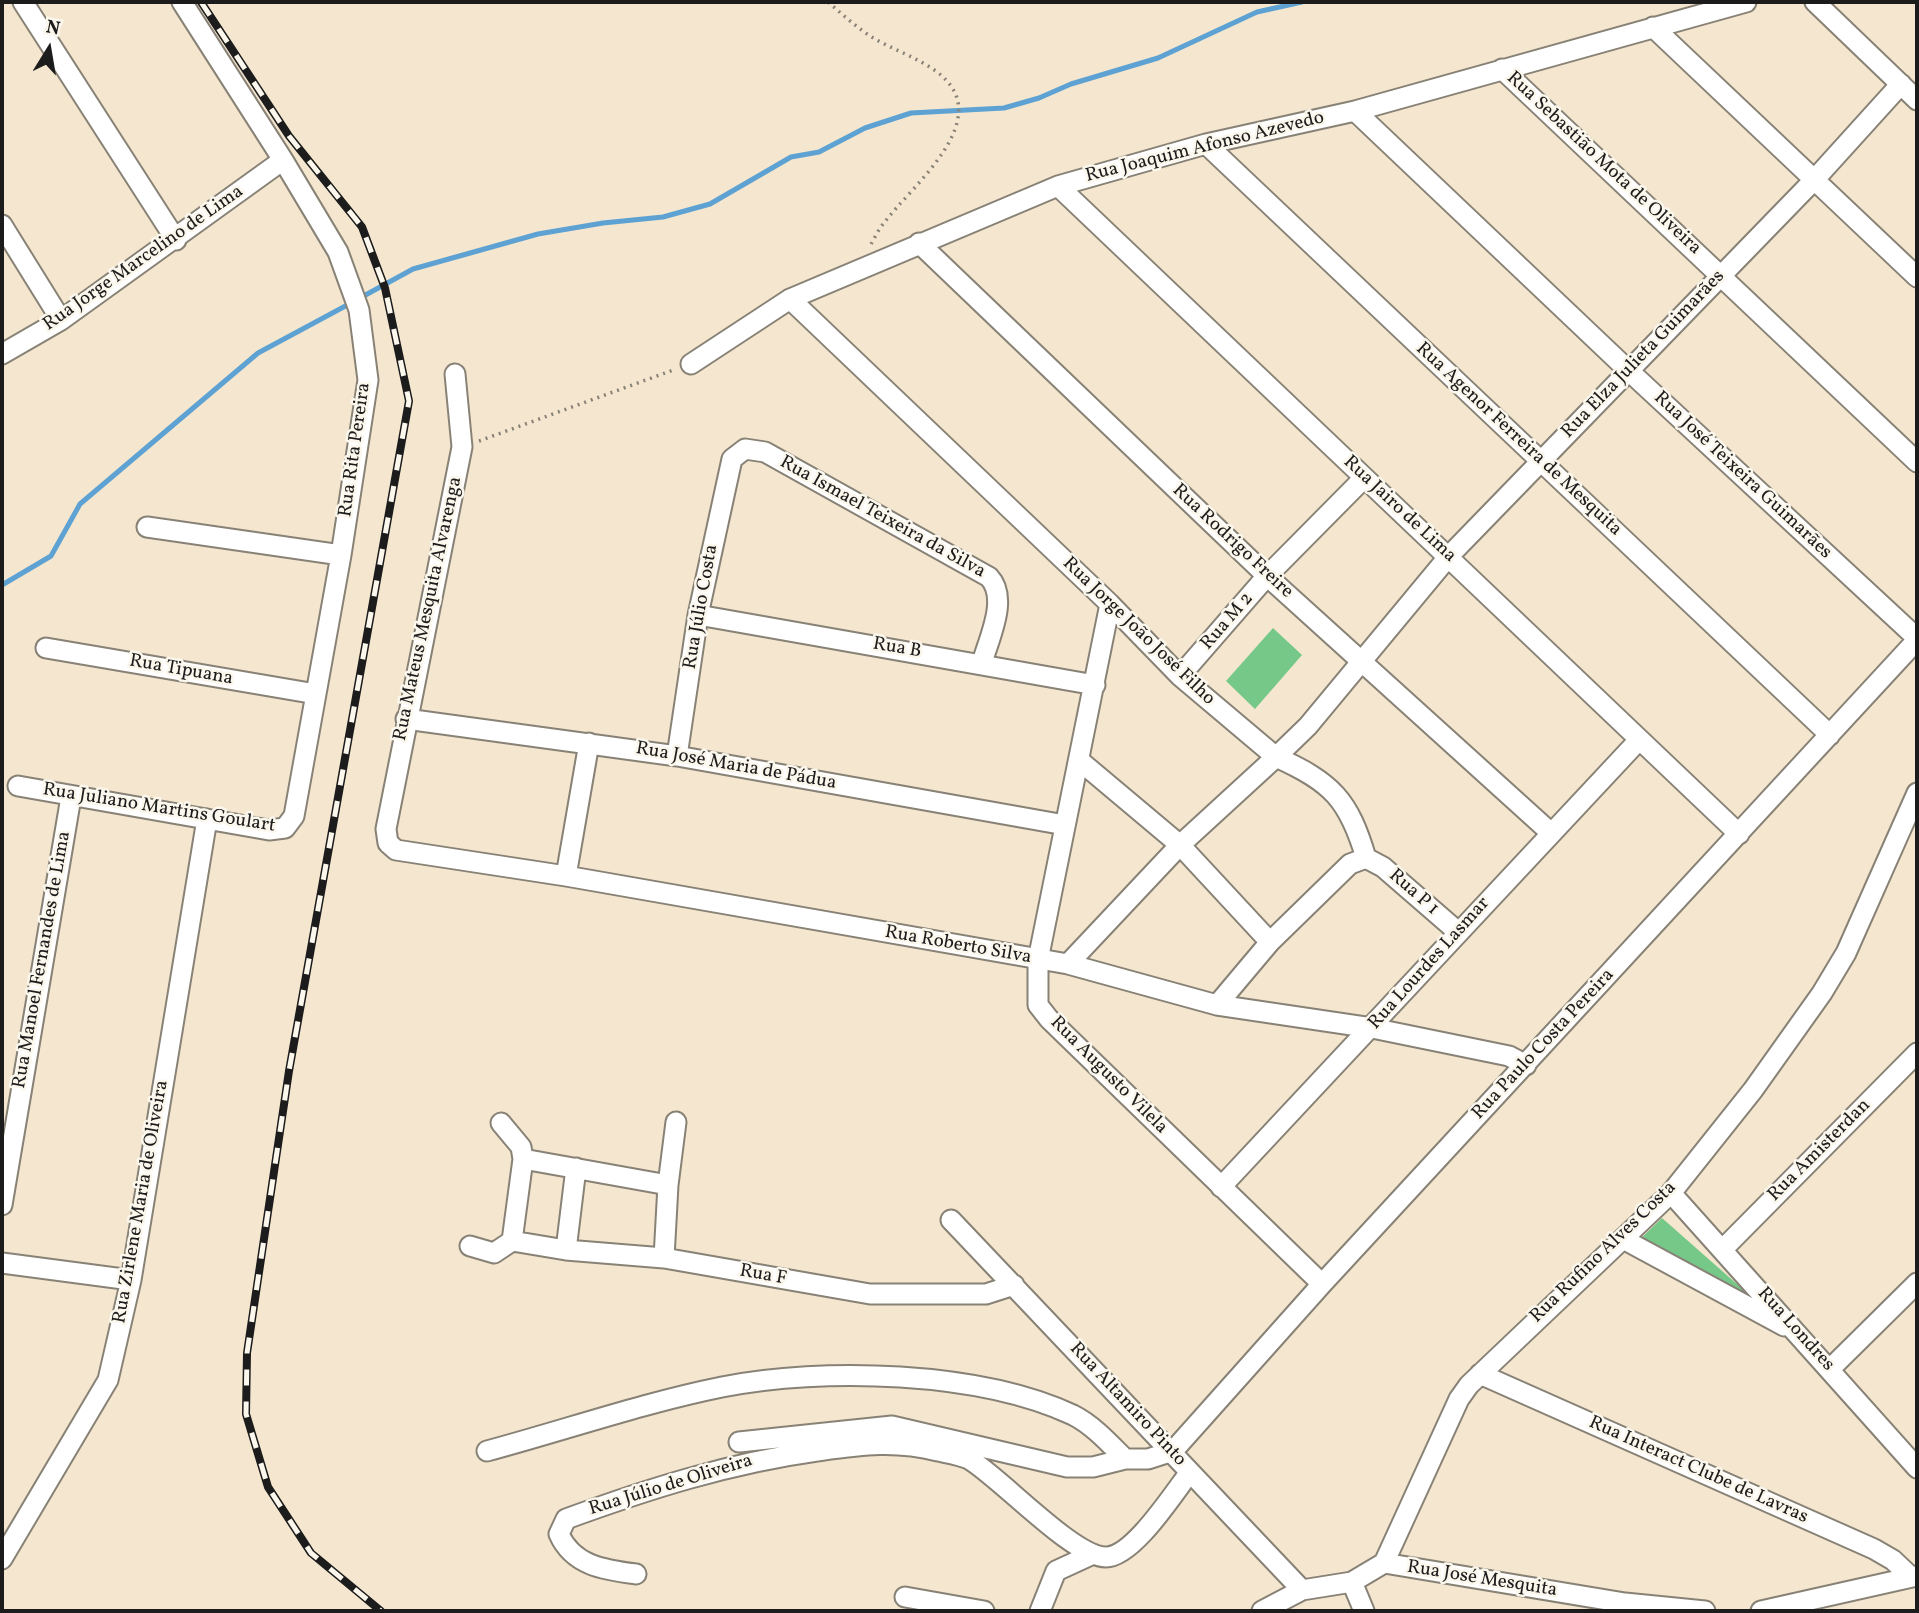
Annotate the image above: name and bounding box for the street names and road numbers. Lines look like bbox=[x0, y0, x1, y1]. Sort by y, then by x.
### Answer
street label: Rua Sebastião Mota de Oliveira bbox=[1501, 68, 1705, 260]
street label: Rua Joaquim Afonso Azevedo bbox=[1083, 107, 1327, 189]
street label: Rua Jorge Marcelino de Lima bbox=[39, 181, 249, 337]
street label: Rua Elza Julieta Guimarães bbox=[1558, 266, 1730, 444]
street label: Rua Agenor Ferreira de Mesquita bbox=[1410, 338, 1626, 542]
street label: Rua Rita Pereira bbox=[335, 381, 377, 519]
street label: Rua José Teixeira Guimarães bbox=[1648, 387, 1836, 565]
street label: Rua Ismael Teixeira da Silva bbox=[775, 452, 989, 584]
street label: Rua Jairo de Lima bbox=[1338, 452, 1460, 568]
street label: Rua Mateus Mesquita Alvarenga bbox=[390, 475, 468, 743]
street label: Rua Rodrigo Freire bbox=[1167, 480, 1297, 604]
street label: Rua Júlio Costa bbox=[680, 543, 724, 671]
street label: Rua Jorge João José Filho bbox=[1057, 553, 1219, 711]
street label: Rua M 2 bbox=[1197, 589, 1259, 655]
street label: Rua B bbox=[871, 634, 923, 664]
street label: Rua Tipuana bbox=[127, 651, 235, 691]
street label: Rua José Maria de Pádua bbox=[634, 738, 838, 796]
street label: Rua Juliano Martins Goulart bbox=[41, 779, 277, 839]
street label: Rua Manoel Fernandes de Lima bbox=[9, 830, 77, 1090]
street label: Rua P 1 bbox=[1383, 865, 1443, 921]
street label: Rua Lourdes Lasmar bbox=[1364, 893, 1496, 1035]
street label: Rua Roberto Silva bbox=[883, 922, 1033, 970]
street label: Rua Paulo Costa Pereira bbox=[1468, 965, 1620, 1125]
street label: Rua Augusto Vilela bbox=[1044, 1012, 1172, 1140]
street label: Rua Zirlene Maria de Oliveira bbox=[109, 1079, 175, 1325]
street label: Rua Amisterdan bbox=[1764, 1095, 1876, 1207]
street label: Rua Rufino Alves Costa bbox=[1526, 1177, 1682, 1329]
street label: Rua F bbox=[738, 1261, 788, 1291]
street label: Rua Londres bbox=[1751, 1283, 1839, 1377]
street label: Rua Altamiro Pinto bbox=[1064, 1338, 1190, 1472]
street label: Rua Interact Clube de Lavras bbox=[1585, 1412, 1811, 1530]
street label: Rua Júlio de Oliveira bbox=[586, 1450, 756, 1522]
street label: Rua José Mesquita bbox=[1405, 1557, 1559, 1603]

